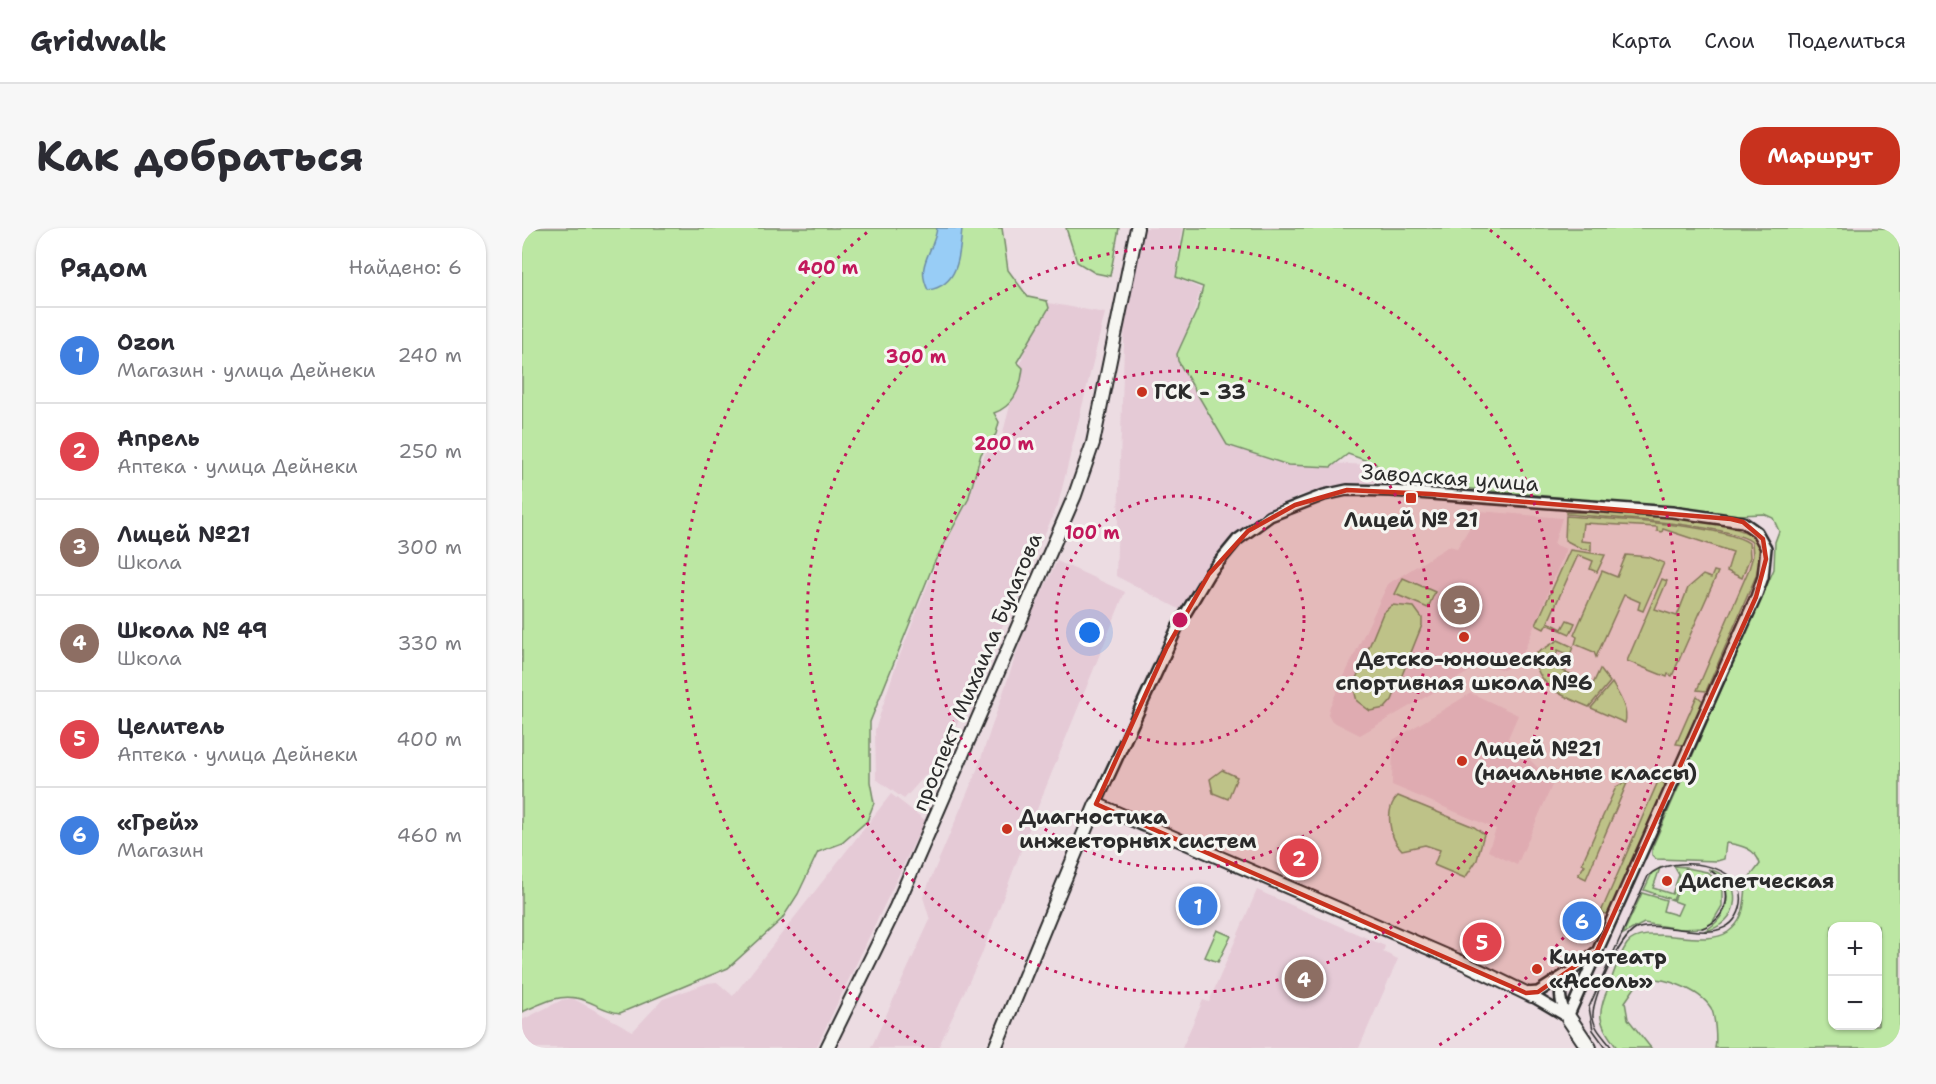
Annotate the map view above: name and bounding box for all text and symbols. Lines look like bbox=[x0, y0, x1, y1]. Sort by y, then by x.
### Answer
text: Gridwalk bbox=[30, 22, 167, 60]
text: Карта bbox=[1611, 27, 1671, 55]
text: Слои bbox=[1704, 27, 1755, 55]
text: Поделиться bbox=[1788, 27, 1906, 55]
button: Маршрут bbox=[1740, 127, 1900, 185]
text: Как добраться bbox=[36, 128, 364, 184]
text: Рядом bbox=[60, 250, 147, 285]
text: Найдено: 6 bbox=[349, 254, 462, 280]
text: 400 m bbox=[798, 256, 859, 280]
text: Ozon bbox=[117, 328, 175, 357]
text: 1 bbox=[75, 342, 84, 368]
text: 240 m bbox=[397, 342, 462, 368]
text: 300 m bbox=[886, 345, 947, 369]
text: Магазин · улица Дейнеки bbox=[117, 357, 376, 383]
place label: ГСК - 33 bbox=[1154, 378, 1246, 406]
marker: ГСК - 33 bbox=[1135, 385, 1149, 399]
text: Апрель bbox=[117, 424, 200, 453]
text: 200 m bbox=[974, 432, 1035, 456]
text: 2 bbox=[73, 438, 87, 464]
text: 250 m bbox=[398, 438, 462, 464]
text: Аптека · улица Дейнеки bbox=[117, 453, 358, 479]
street label: Заводская улица bbox=[1360, 458, 1540, 498]
marker: Лицей № 21 bbox=[1404, 491, 1418, 505]
place label: Лицей № 21 bbox=[1344, 506, 1478, 534]
text: Лицей №21 bbox=[117, 520, 250, 549]
text: 100 m bbox=[1064, 521, 1120, 545]
street label: проспект Михаила Булатова bbox=[906, 529, 1048, 815]
text: 3 bbox=[73, 534, 87, 560]
text: 300 m bbox=[396, 534, 462, 560]
text: Школа bbox=[117, 549, 182, 575]
pin: 3 bbox=[1440, 582, 1480, 628]
centre of rings bbox=[1170, 610, 1190, 630]
text: Школа № 49 bbox=[117, 616, 267, 645]
your location bbox=[1075, 618, 1104, 647]
text: 4 bbox=[73, 630, 87, 656]
text: 330 m bbox=[398, 630, 462, 656]
marker: Детско-юношеская спортивная школа №6 bbox=[1457, 630, 1471, 644]
text: Школа bbox=[117, 645, 182, 671]
place label: Детско-юношеская спортивная школа №6 bbox=[1335, 645, 1593, 697]
text: Целитель bbox=[117, 712, 225, 741]
text: 5 bbox=[73, 726, 86, 752]
text: 400 m bbox=[396, 726, 462, 752]
place label: Лицей №21 (начальные классы) bbox=[1474, 735, 1697, 787]
text: Аптека · улица Дейнеки bbox=[117, 741, 358, 767]
marker: Лицей №21 (начальные классы) bbox=[1455, 754, 1469, 768]
place label: Диагностика инжекторных систем bbox=[1019, 803, 1257, 855]
text: «Грей» bbox=[117, 808, 199, 837]
text: 6 bbox=[73, 822, 87, 848]
text: 460 m bbox=[397, 822, 462, 848]
marker: Диагностика инжекторных систем bbox=[1000, 822, 1014, 836]
pin: 2 bbox=[1280, 836, 1318, 880]
text: Магазин bbox=[117, 837, 204, 863]
place label: Диспетческая bbox=[1679, 867, 1834, 895]
marker: Диспетческая bbox=[1660, 874, 1674, 888]
pin: 1 bbox=[1178, 884, 1218, 928]
pin: 6 bbox=[1562, 898, 1602, 944]
pin: 5 bbox=[1462, 920, 1502, 964]
map controls bbox=[1828, 922, 1882, 1030]
button: + bbox=[1828, 922, 1882, 976]
place label: Кинотеатр «Ассоль» bbox=[1549, 943, 1667, 995]
pin: 4 bbox=[1284, 956, 1324, 1002]
marker: Кинотеатр «Ассоль» bbox=[1530, 962, 1544, 976]
button: − bbox=[1828, 976, 1882, 1030]

